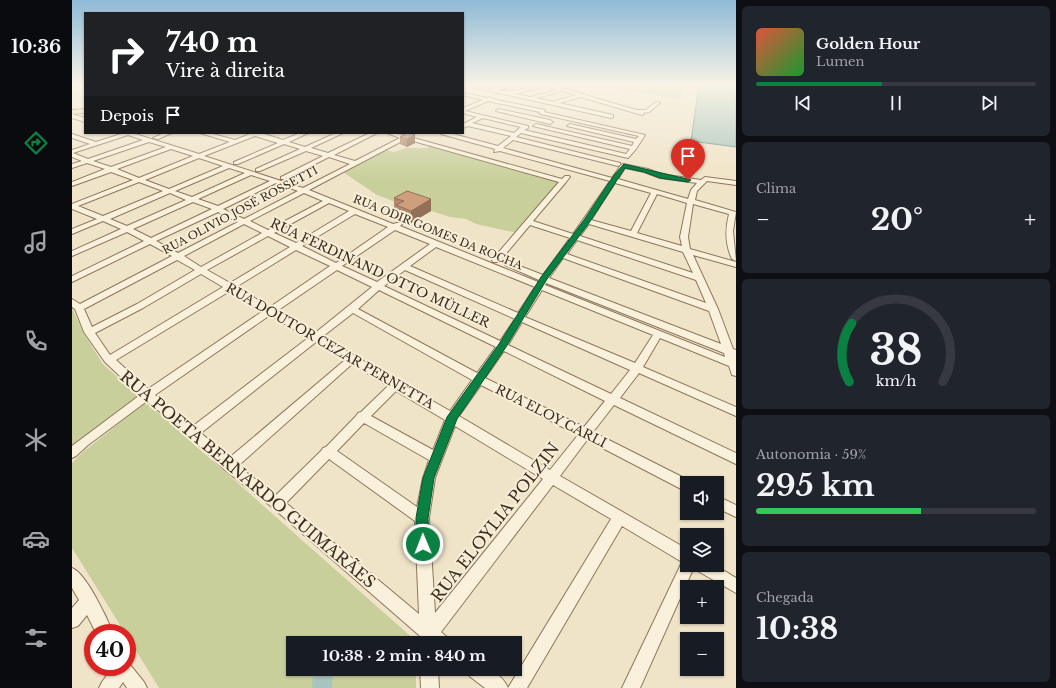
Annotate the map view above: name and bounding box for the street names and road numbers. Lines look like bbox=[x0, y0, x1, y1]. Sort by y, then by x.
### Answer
street label: RUA OLIVIO JOSÉ ROSSETTI bbox=[160, 163, 321, 257]
street label: RUA ODIR GOMES DA ROCHA bbox=[351, 192, 525, 273]
street label: RUA FERDINAND OTTO MÜLLER bbox=[267, 214, 494, 332]
street label: RUA DOUTOR CEZAR PERNETTA bbox=[223, 279, 438, 413]
street label: RUA POETA BERNARDO GUIMARÃES bbox=[116, 365, 381, 592]
street label: RUA ELOY CARLI bbox=[492, 381, 610, 451]
street label: RUA ELOYLIA POLZIN bbox=[427, 438, 563, 606]

